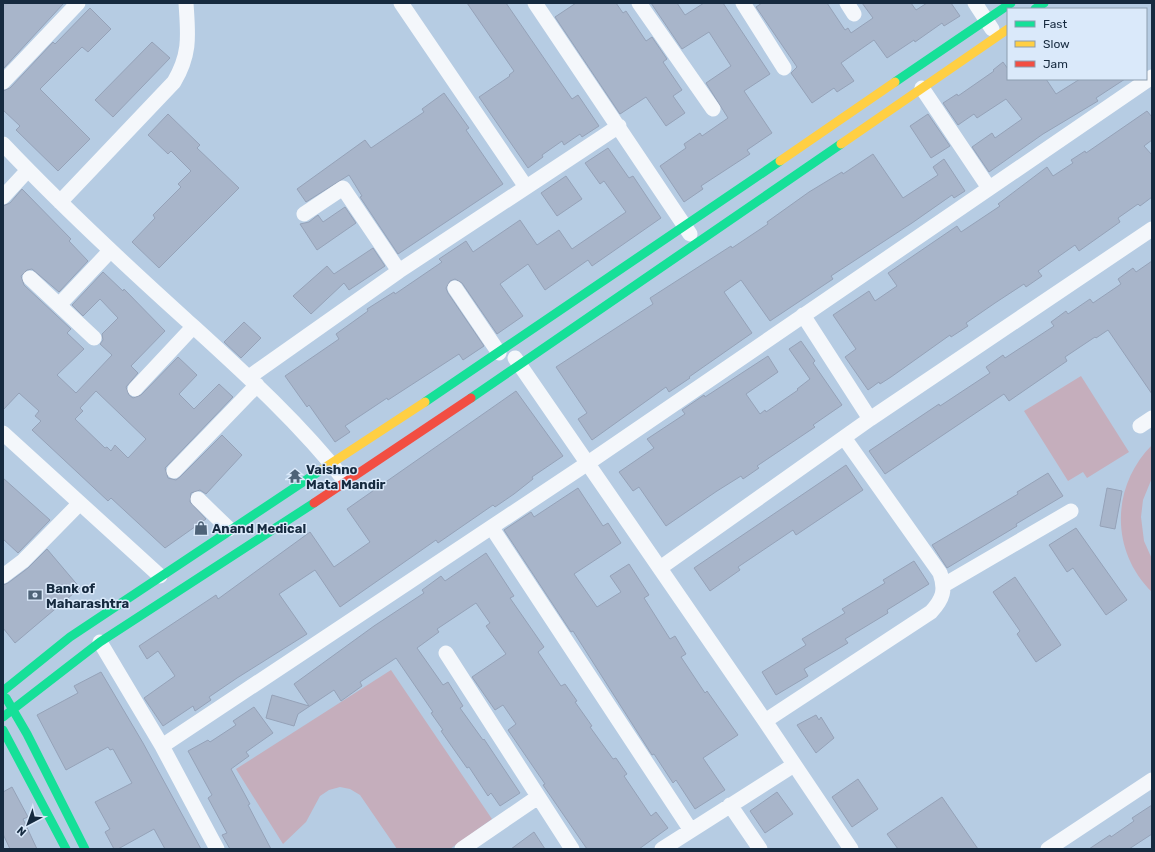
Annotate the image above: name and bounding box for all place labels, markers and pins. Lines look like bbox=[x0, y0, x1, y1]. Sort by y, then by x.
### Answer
place label: Vaishno Mata Mandir bbox=[306, 462, 386, 492]
temple icon: Vaishno Mata Mandir bbox=[287, 468, 303, 484]
shop icon: Anand Medical bbox=[193, 520, 209, 536]
place label: Anand Medical bbox=[212, 521, 306, 536]
place label: Bank of Maharashtra bbox=[46, 581, 129, 611]
bank icon: Bank of Maharashtra bbox=[27, 587, 43, 603]

